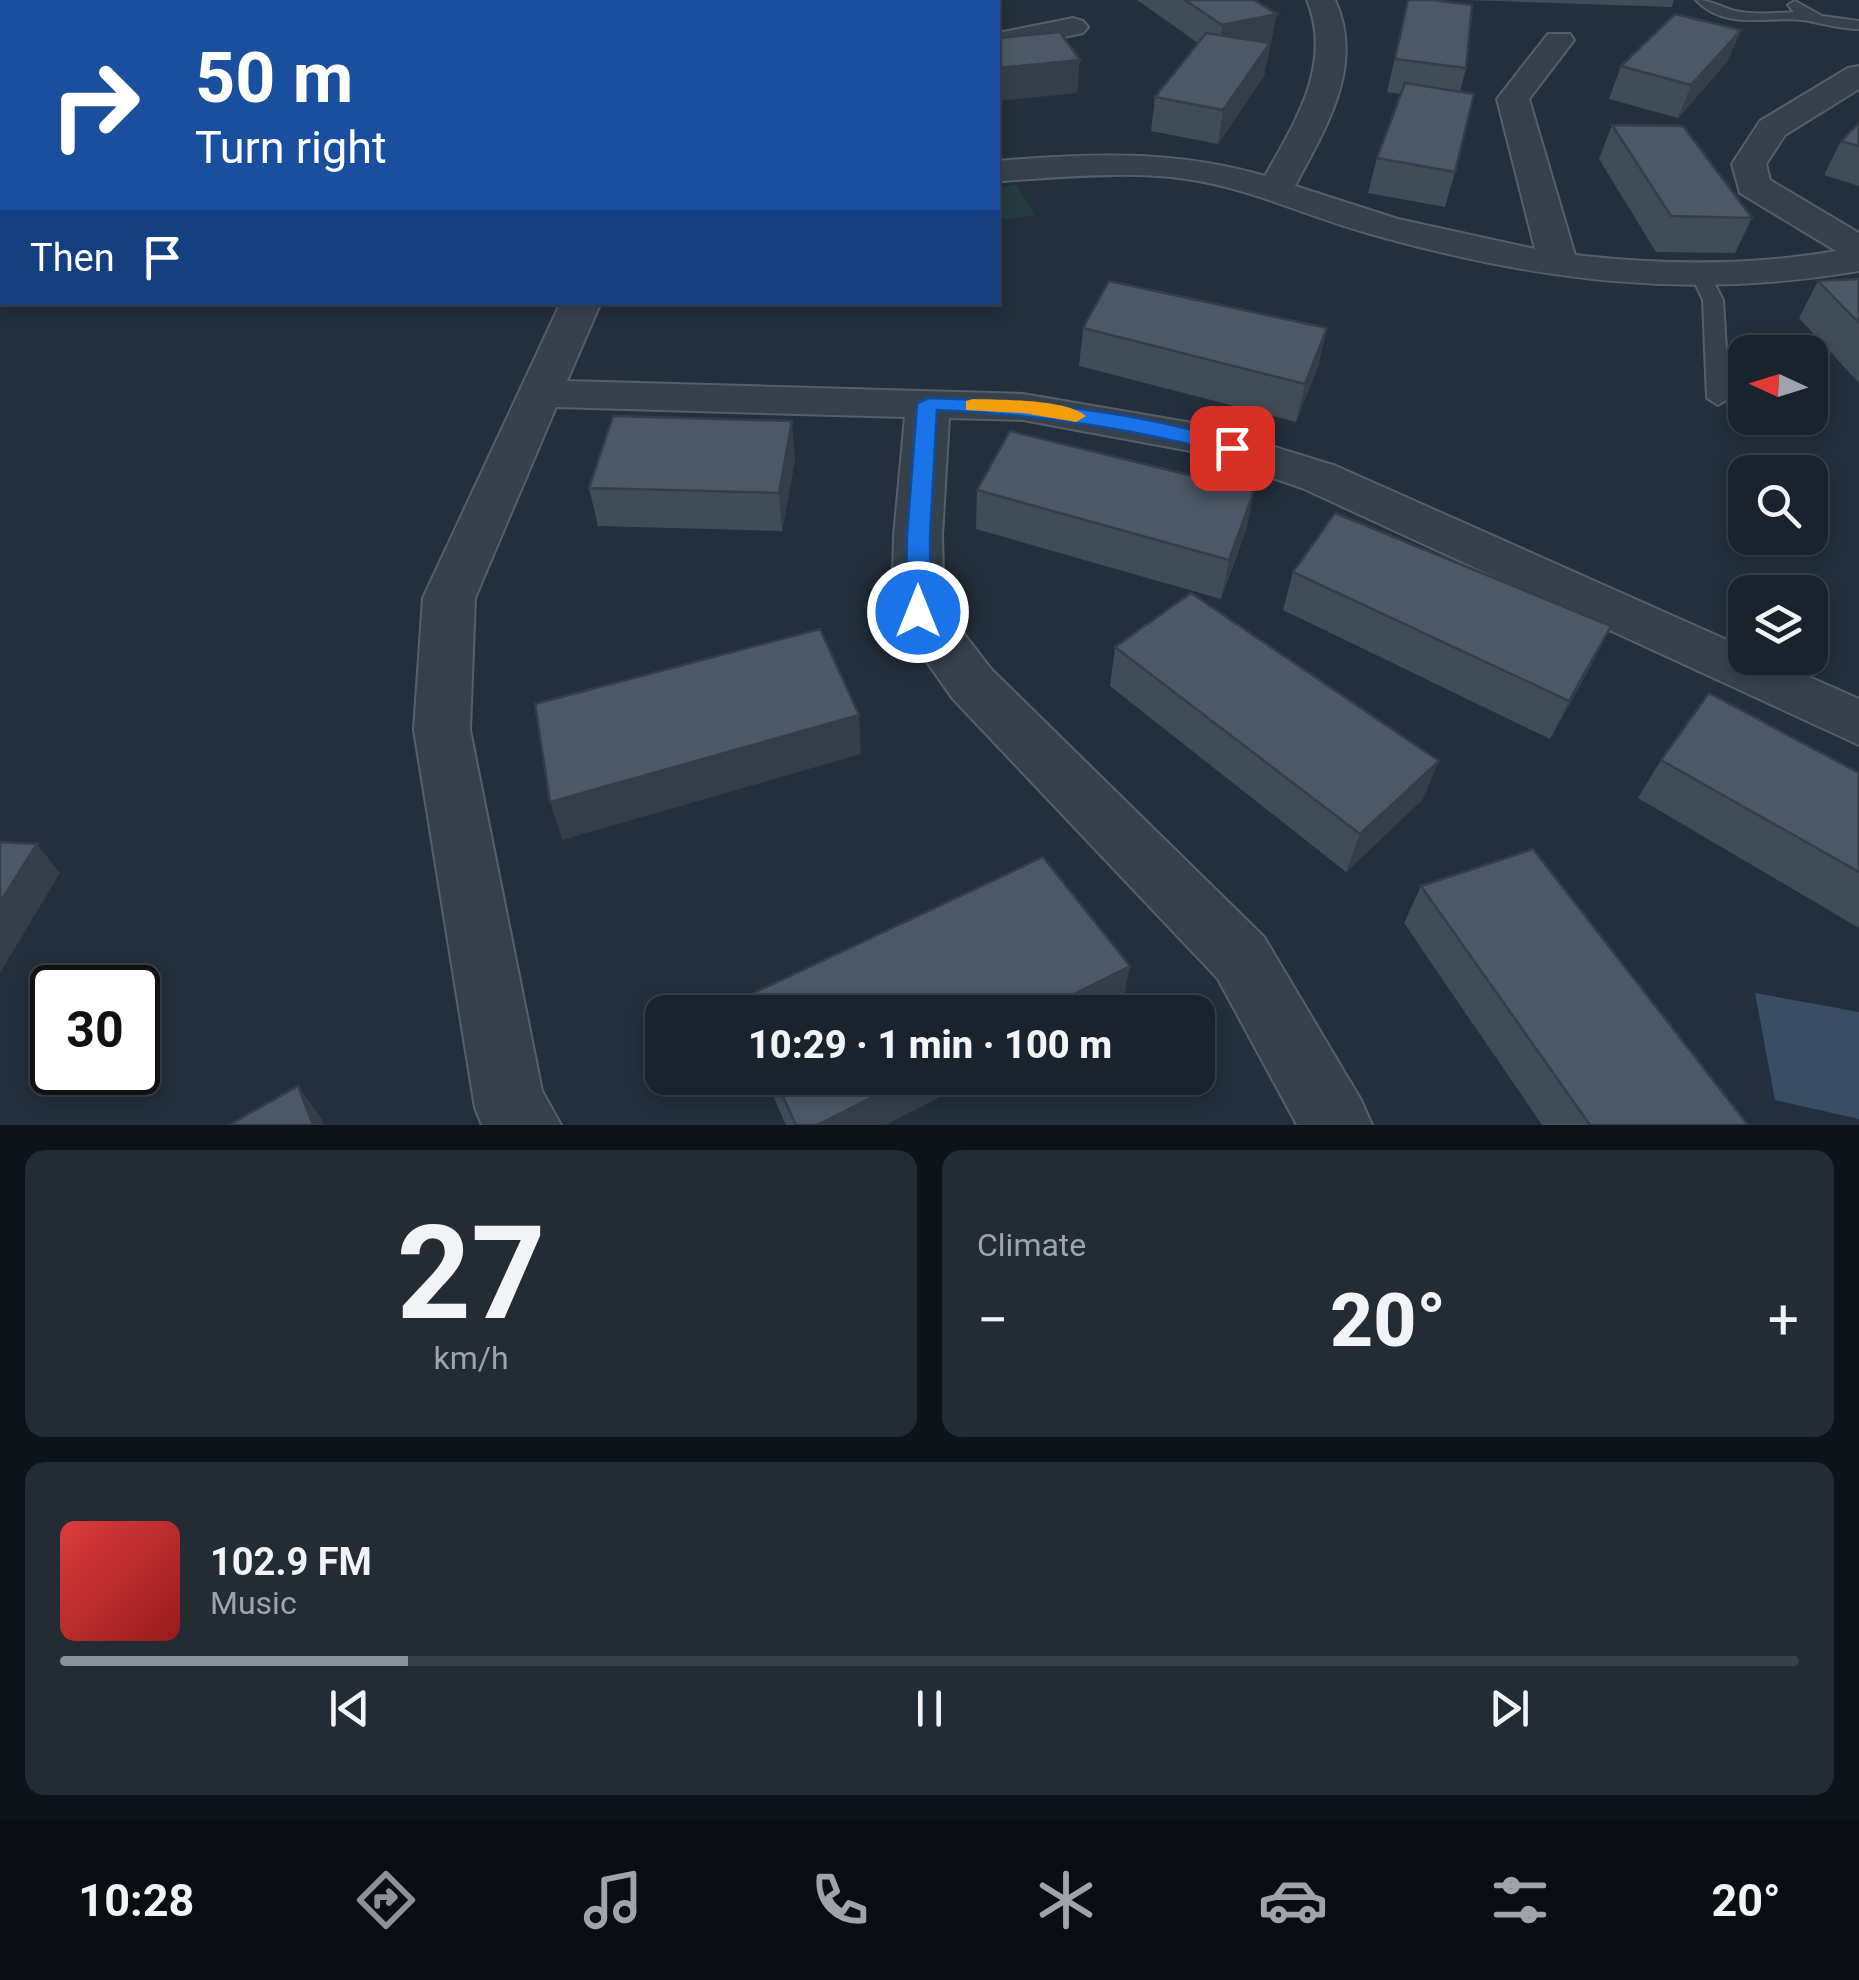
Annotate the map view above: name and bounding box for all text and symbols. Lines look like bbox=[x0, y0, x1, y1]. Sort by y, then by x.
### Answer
text: 50 m bbox=[195, 37, 353, 119]
icon: right bbox=[30, 40, 160, 170]
text: Turn right bbox=[195, 121, 387, 174]
icon: arrive bbox=[135, 230, 190, 285]
text: Then bbox=[30, 236, 115, 280]
north arrow bbox=[1728, 335, 1828, 435]
map controls bbox=[1728, 335, 1828, 675]
pin bbox=[1190, 406, 1275, 491]
icon: arrive bbox=[1205, 421, 1260, 476]
button: search bbox=[1728, 455, 1828, 555]
position arrow bbox=[866, 560, 970, 664]
button: layers bbox=[1728, 575, 1828, 675]
speed limit sign: 30 bbox=[30, 965, 160, 1095]
text: 10:29 · 1 min · 100 m bbox=[748, 1023, 1112, 1067]
text: 27 bbox=[396, 1197, 546, 1350]
text: Climate bbox=[977, 1226, 1086, 1264]
text: 20° bbox=[1330, 1276, 1446, 1364]
text: − bbox=[977, 1288, 1008, 1352]
text: + bbox=[1768, 1288, 1799, 1352]
text: km/h bbox=[433, 1339, 509, 1377]
text: 102.9 FM bbox=[210, 1540, 372, 1584]
text: Music bbox=[210, 1584, 297, 1622]
icon: previous bbox=[322, 1681, 377, 1736]
icon: pause bbox=[902, 1681, 957, 1736]
icon: next bbox=[1482, 1681, 1537, 1736]
icon: directions bbox=[351, 1865, 421, 1935]
icon: music bbox=[578, 1865, 648, 1935]
icon: phone bbox=[805, 1865, 875, 1935]
icon: climate bbox=[1031, 1865, 1101, 1935]
icon: car bbox=[1258, 1865, 1328, 1935]
icon: filters bbox=[1485, 1865, 1555, 1935]
text: 10:28 bbox=[78, 1874, 194, 1927]
text: 20° bbox=[1711, 1874, 1781, 1927]

